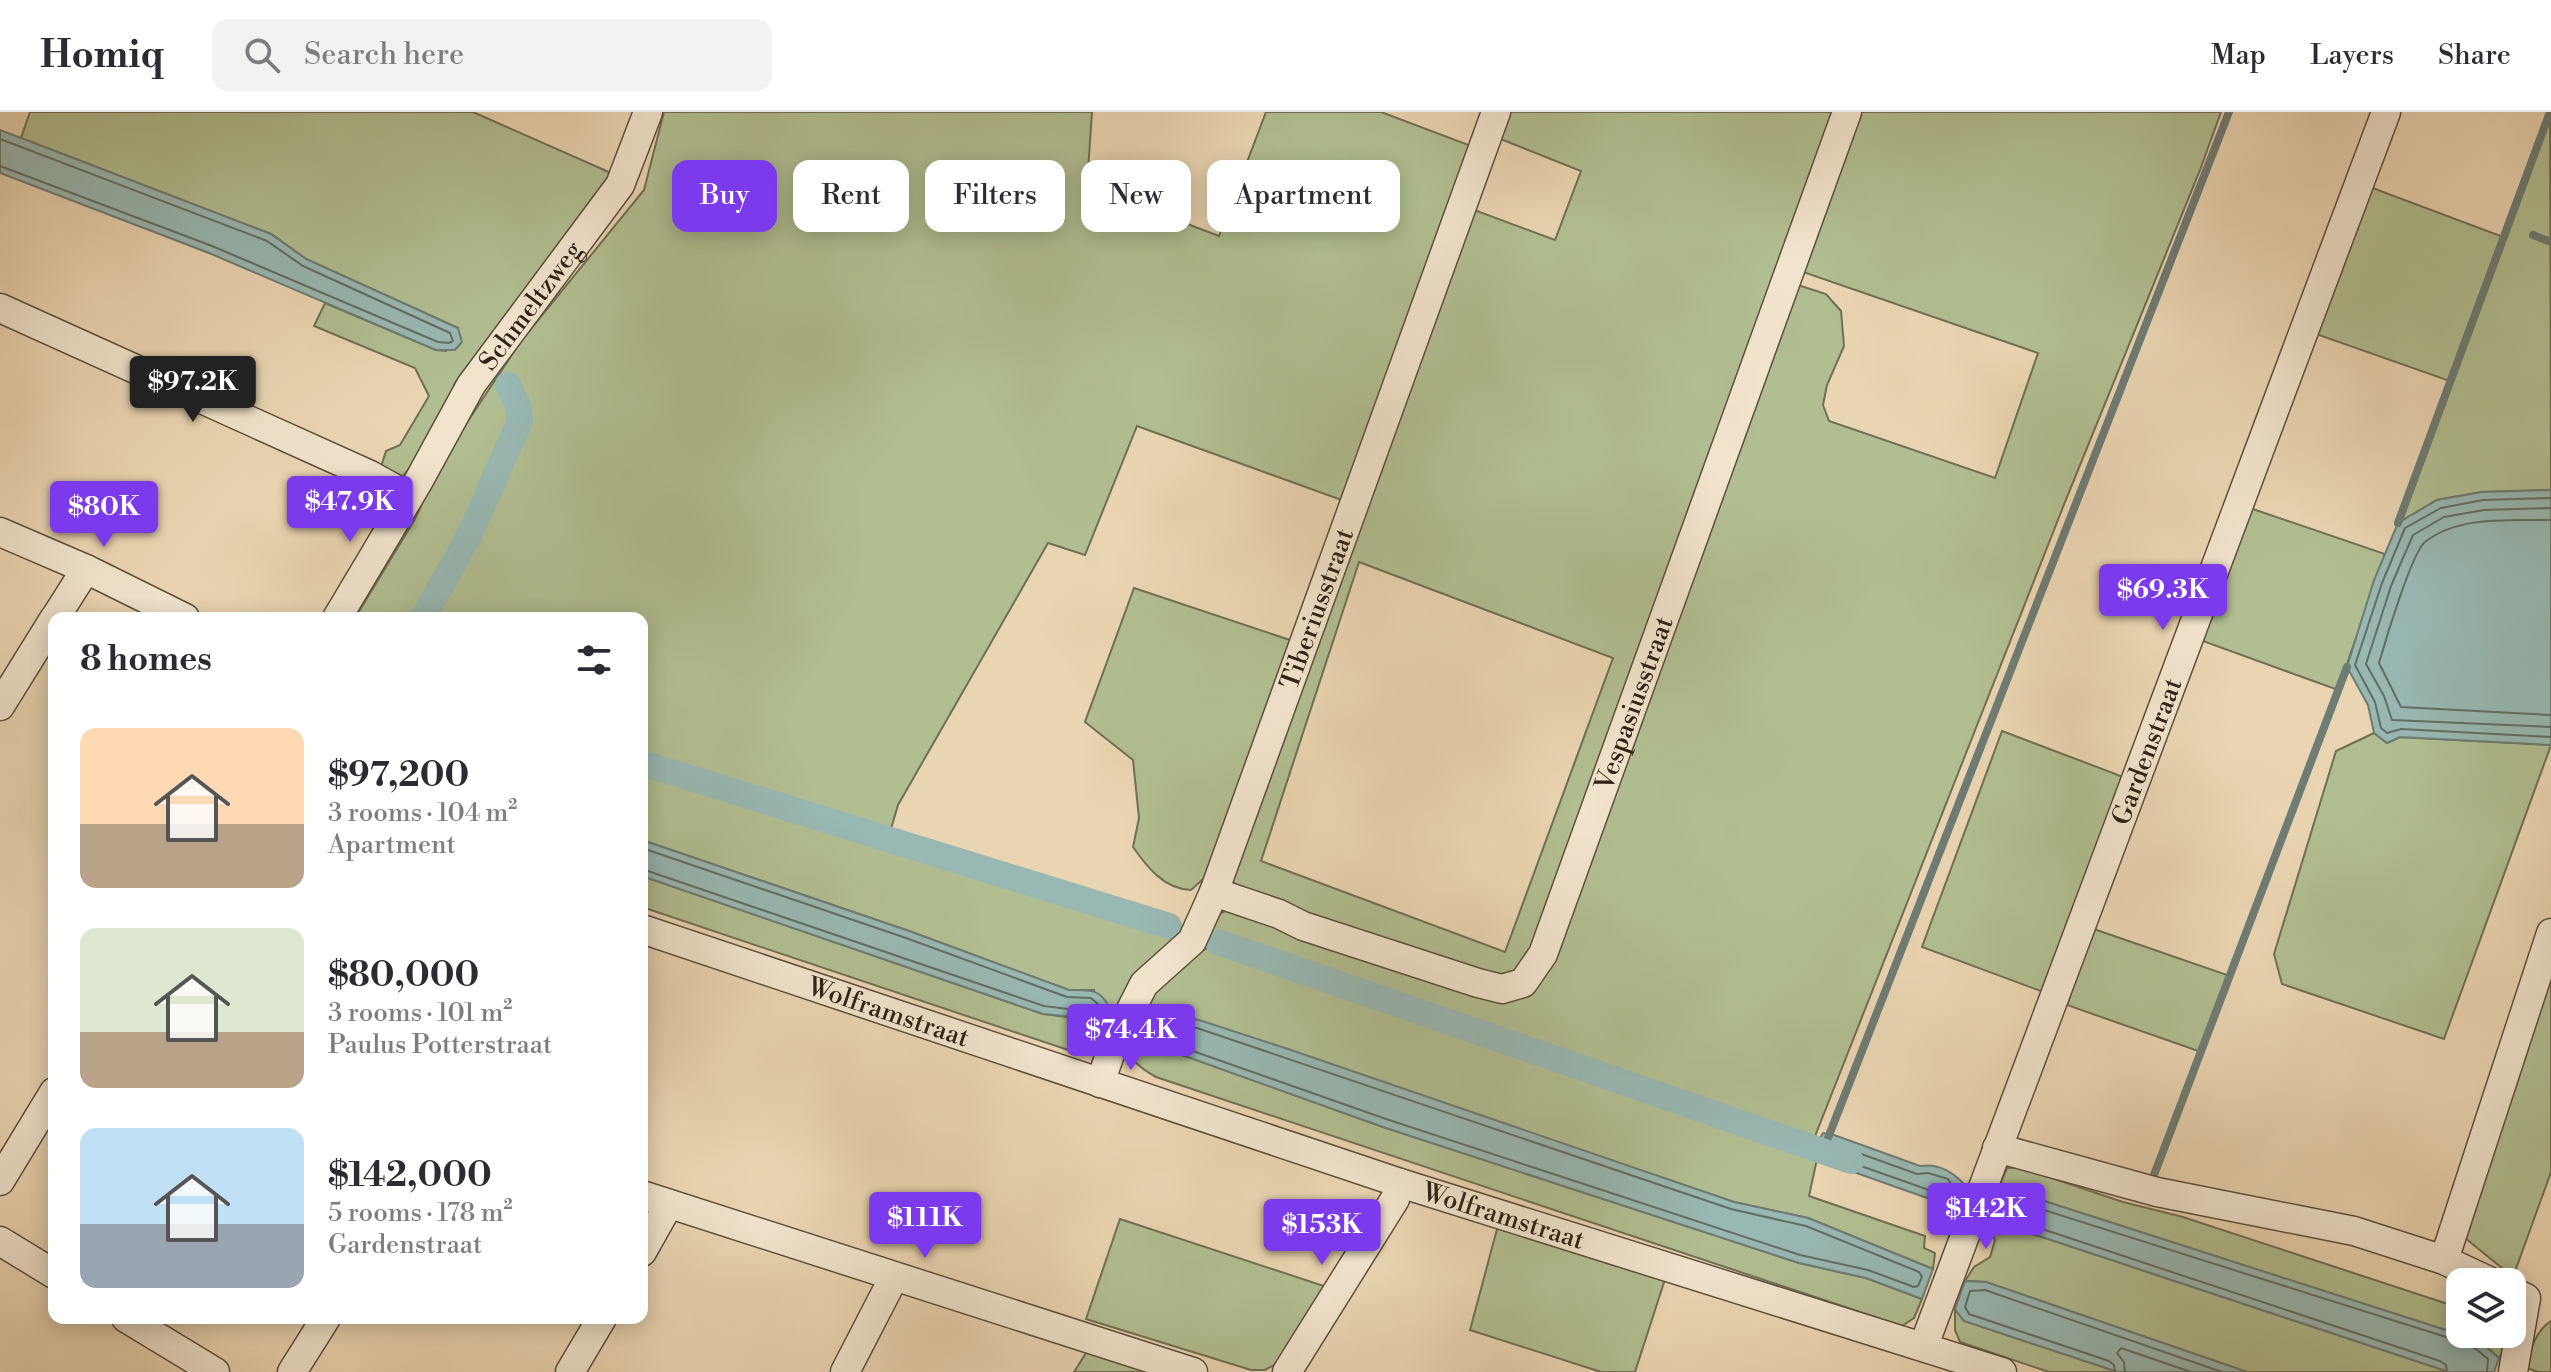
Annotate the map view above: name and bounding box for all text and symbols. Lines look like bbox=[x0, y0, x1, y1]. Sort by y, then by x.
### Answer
search box bbox=[212, 19, 772, 91]
text: Homiq bbox=[40, 32, 164, 79]
icon: search bbox=[240, 33, 284, 77]
text: Search here bbox=[304, 36, 464, 74]
text: Map bbox=[2211, 38, 2266, 73]
text: Layers bbox=[2310, 38, 2394, 73]
text: Share bbox=[2438, 38, 2511, 73]
chip: Buy bbox=[672, 160, 777, 232]
chip: Rent bbox=[793, 160, 909, 232]
chip: Filters bbox=[925, 160, 1065, 232]
chip: New bbox=[1081, 160, 1191, 232]
chip: Apartment bbox=[1207, 160, 1400, 232]
street label: Schmeltzweg bbox=[473, 235, 590, 377]
pin: $97.2K bbox=[128, 356, 258, 424]
text: $97.2K bbox=[148, 366, 238, 398]
pin: $47.9K bbox=[285, 476, 415, 544]
pin: $80K bbox=[57, 481, 151, 549]
text: $47.9K bbox=[305, 486, 395, 518]
text: $80K bbox=[68, 491, 140, 523]
street label: Tiberiusstraat bbox=[1274, 524, 1361, 694]
pin: $69.3K bbox=[2098, 564, 2228, 632]
text: $69.3K bbox=[2117, 574, 2209, 606]
street label: Vespasiusstraat bbox=[1588, 612, 1681, 796]
icon: filters bbox=[572, 638, 616, 682]
text: 8 homes bbox=[80, 639, 212, 681]
street label: Gardenstraat bbox=[2105, 674, 2189, 830]
text: $97,200 bbox=[328, 755, 469, 797]
icon: home bbox=[144, 760, 240, 856]
text: 3 rooms · 104 m² bbox=[328, 797, 517, 829]
text: Apartment bbox=[328, 829, 456, 861]
text: $80,000 bbox=[328, 955, 479, 997]
icon: home bbox=[144, 960, 240, 1056]
street label: Wolframstraat bbox=[802, 970, 973, 1054]
text: 3 rooms · 101 m² bbox=[328, 997, 512, 1029]
pin: $74.4K bbox=[1066, 1004, 1196, 1072]
text: $74.4K bbox=[1085, 1014, 1177, 1046]
text: Paulus Potterstraat bbox=[328, 1029, 552, 1061]
text: $142,000 bbox=[328, 1155, 492, 1197]
icon: home bbox=[144, 1160, 240, 1256]
street label: Wolframstraat bbox=[1417, 1176, 1588, 1257]
pin: $142K bbox=[1930, 1183, 2042, 1251]
pin: $111K bbox=[869, 1192, 981, 1260]
text: $142K bbox=[1945, 1193, 2027, 1225]
text: 5 rooms · 178 m² bbox=[328, 1197, 513, 1229]
pin: $153K bbox=[1266, 1199, 1378, 1267]
text: $111K bbox=[887, 1202, 963, 1234]
text: $153K bbox=[1282, 1209, 1362, 1241]
text: Gardenstraat bbox=[328, 1229, 482, 1261]
map controls bbox=[2446, 1268, 2526, 1348]
button: layers bbox=[2446, 1268, 2526, 1348]

